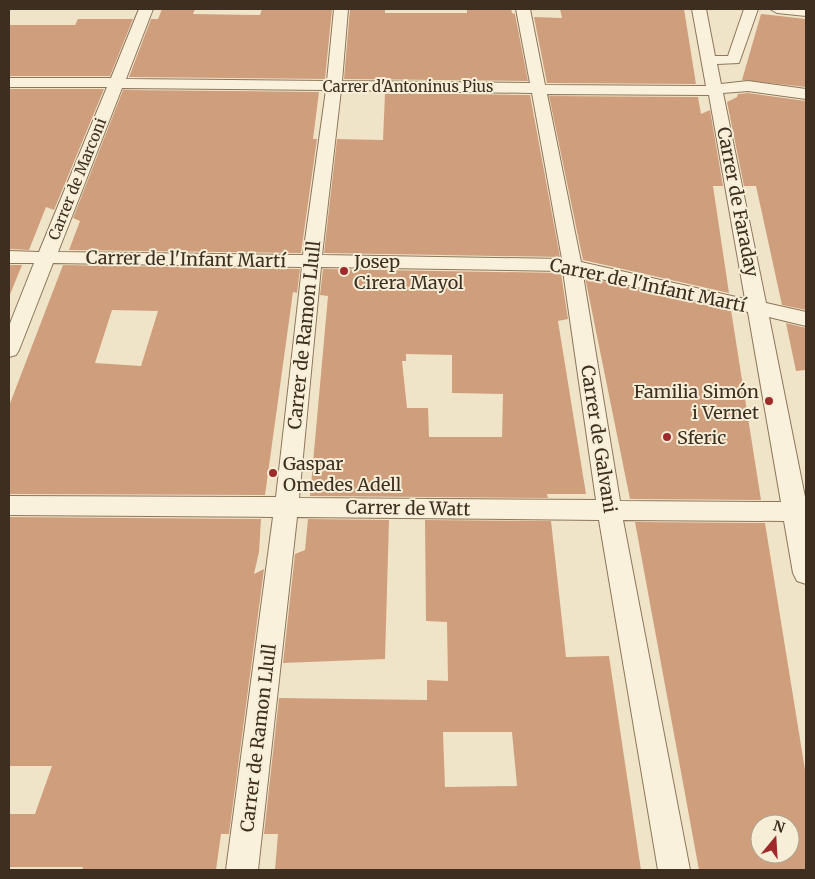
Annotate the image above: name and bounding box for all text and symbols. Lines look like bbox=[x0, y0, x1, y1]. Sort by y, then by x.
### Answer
street label: Carrer d'Antoninus Pius bbox=[323, 77, 493, 96]
street label: Carrer de Marconi bbox=[44, 115, 110, 243]
street label: Carrer de Faraday bbox=[712, 125, 764, 279]
street label: Carrer de Ramon Llull bbox=[283, 239, 325, 430]
street label: Carrer de l'Infant Martí bbox=[86, 246, 287, 272]
place label: Josep Cirera Mayol bbox=[353, 250, 464, 294]
street label: Carrer de l'Infant Martí bbox=[548, 253, 749, 317]
marker: Josep Cirera Mayol bbox=[338, 265, 350, 277]
street label: Carrer de Galvani bbox=[576, 363, 622, 515]
place label: Familia Simón i Vernet bbox=[634, 380, 759, 424]
marker: Familia Simón i Vernet bbox=[763, 395, 775, 407]
place label: Sferic bbox=[677, 426, 726, 449]
marker: Sferic bbox=[661, 431, 673, 443]
place label: Gaspar Omedes Adell bbox=[283, 452, 402, 496]
marker: Gaspar Omedes Adell bbox=[267, 467, 279, 479]
street label: Carrer de Watt bbox=[345, 495, 471, 521]
street label: Carrer de Ramon Llull bbox=[235, 642, 281, 833]
north arrow bbox=[750, 814, 800, 864]
text: N bbox=[771, 816, 787, 837]

